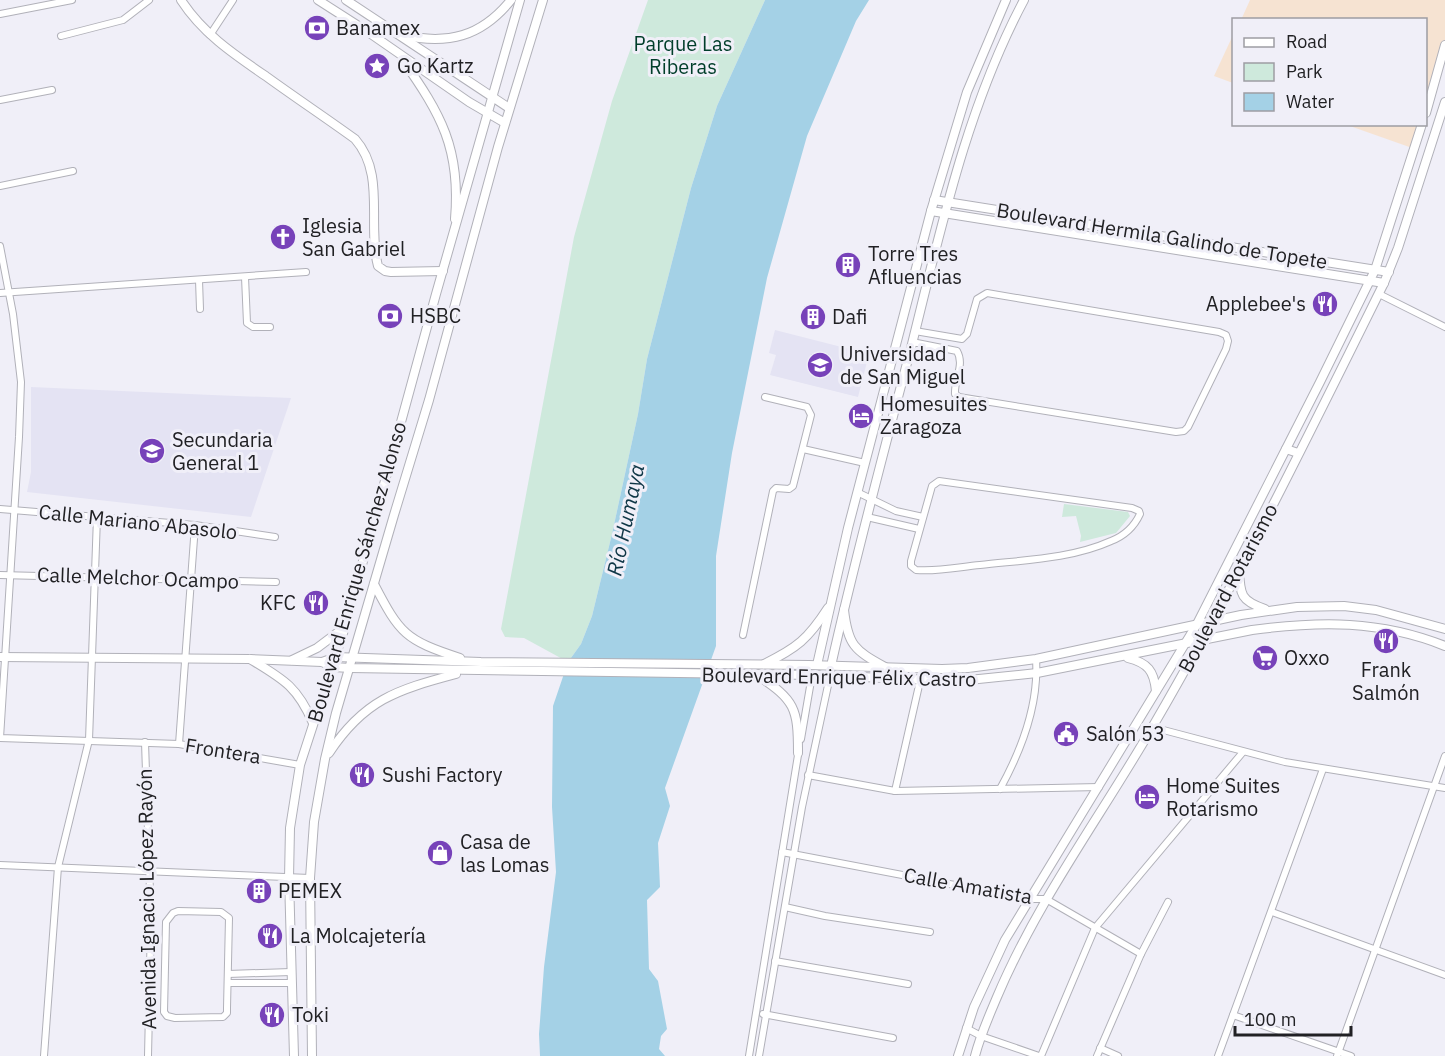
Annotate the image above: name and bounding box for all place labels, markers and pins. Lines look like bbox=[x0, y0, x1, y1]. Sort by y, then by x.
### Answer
bank icon: Banamex bbox=[302, 13, 332, 43]
place label: Banamex bbox=[336, 14, 420, 41]
place icon: Go Kartz bbox=[362, 51, 392, 81]
place label: Go Kartz bbox=[397, 52, 474, 79]
place label: Iglesia San Gabriel bbox=[302, 212, 405, 262]
church icon: Iglesia San Gabriel bbox=[268, 222, 298, 252]
place label: Torre Tres Afluencias bbox=[868, 240, 962, 290]
building icon: Torre Tres Afluencias bbox=[833, 250, 863, 280]
restaurant icon: Applebee's bbox=[1310, 289, 1340, 319]
place label: Applebee's bbox=[1206, 290, 1306, 317]
bank icon: HSBC bbox=[375, 301, 405, 331]
place label: HSBC bbox=[410, 302, 461, 329]
building icon: Dafi bbox=[798, 302, 828, 332]
place label: Dafi bbox=[832, 303, 867, 330]
place label: Universidad de San Miguel bbox=[840, 340, 965, 390]
school or university icon: Universidad de San Miguel bbox=[805, 350, 835, 380]
place label: Homesuites Zaragoza bbox=[880, 390, 988, 440]
hotel icon: Homesuites Zaragoza bbox=[846, 401, 876, 431]
place label: Secundaria General 1 bbox=[172, 426, 273, 476]
school or university icon: Secundaria General 1 bbox=[137, 436, 167, 466]
restaurant icon: KFC bbox=[301, 588, 331, 618]
place label: KFC bbox=[260, 589, 296, 616]
restaurant icon: Frank Salmón bbox=[1371, 626, 1401, 656]
supermarket icon: Oxxo bbox=[1250, 643, 1280, 673]
place label: Oxxo bbox=[1284, 644, 1329, 671]
place label: Frank Salmón bbox=[1352, 656, 1420, 706]
public building icon: Salón 53 bbox=[1051, 719, 1081, 749]
place label: Salón 53 bbox=[1086, 720, 1165, 747]
restaurant icon: Sushi Factory bbox=[347, 760, 377, 790]
place label: Sushi Factory bbox=[382, 761, 503, 788]
place label: Home Suites Rotarismo bbox=[1166, 772, 1280, 822]
hotel icon: Home Suites Rotarismo bbox=[1132, 782, 1162, 812]
place label: Casa de las Lomas bbox=[460, 828, 549, 878]
shop icon: Casa de las Lomas bbox=[425, 838, 455, 868]
building icon: PEMEX bbox=[244, 876, 274, 906]
place label: PEMEX bbox=[278, 877, 342, 904]
restaurant icon: La Molcajetería bbox=[255, 921, 285, 951]
place label: La Molcajetería bbox=[290, 922, 426, 949]
restaurant icon: Toki bbox=[257, 1000, 287, 1030]
place label: Toki bbox=[292, 1001, 329, 1028]

